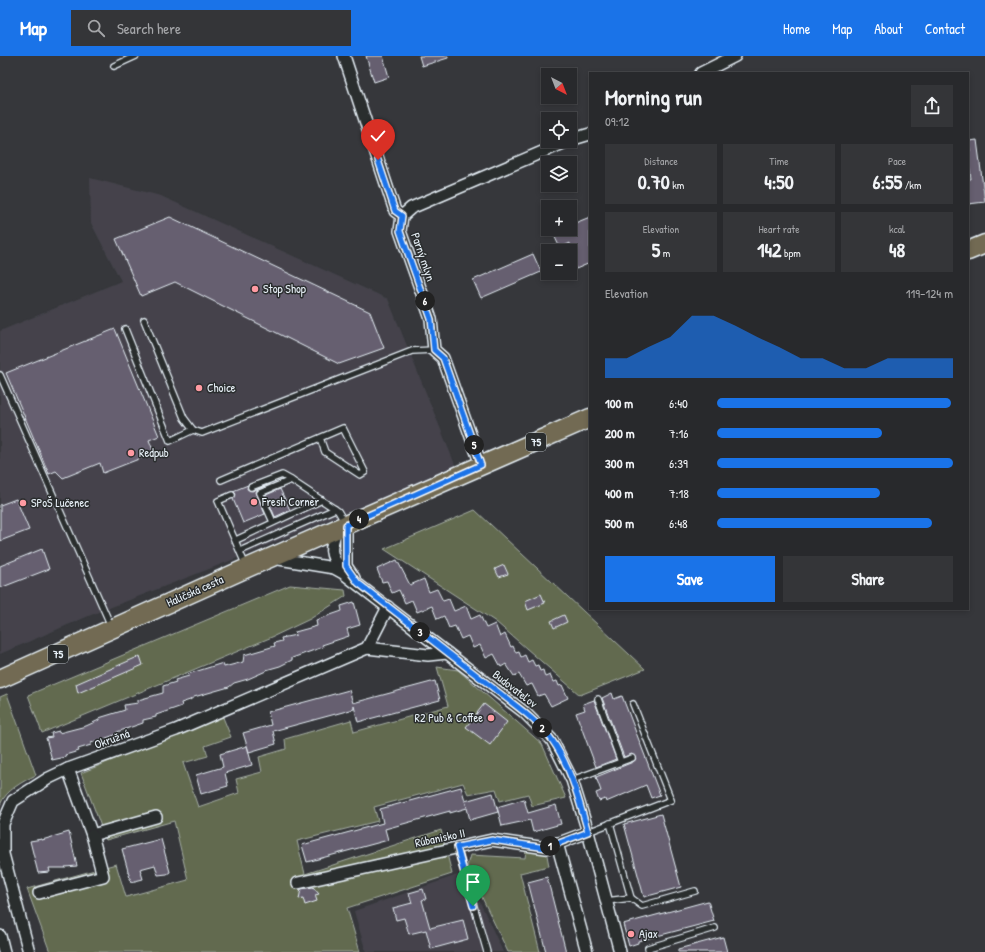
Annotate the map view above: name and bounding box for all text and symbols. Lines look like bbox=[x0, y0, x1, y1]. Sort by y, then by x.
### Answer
search box bbox=[71, 10, 351, 46]
text: Map bbox=[20, 15, 47, 41]
icon: search bbox=[85, 17, 107, 39]
text: Search here bbox=[117, 18, 181, 39]
text: Home bbox=[783, 19, 810, 38]
text: Map bbox=[832, 19, 852, 38]
text: About bbox=[874, 19, 903, 38]
text: Contact bbox=[925, 19, 965, 38]
north arrow bbox=[541, 68, 577, 104]
map controls bbox=[541, 68, 577, 280]
text: Morning run bbox=[605, 82, 702, 112]
button: share bbox=[911, 85, 953, 127]
button: locate bbox=[541, 112, 577, 148]
text: 09:12 bbox=[605, 112, 629, 130]
pin bbox=[361, 119, 395, 160]
icon: check bbox=[367, 125, 389, 147]
text: Distance bbox=[644, 154, 678, 168]
text: Time bbox=[769, 154, 789, 168]
text: Pace bbox=[888, 154, 906, 168]
button: layers bbox=[541, 156, 577, 192]
text: 0.70 bbox=[638, 168, 670, 195]
text: 4:50 bbox=[764, 168, 794, 195]
text: 6:55 bbox=[873, 168, 902, 195]
text: km bbox=[670, 178, 684, 192]
text: /km bbox=[902, 178, 921, 192]
button: + bbox=[541, 200, 577, 236]
text: Elevation bbox=[643, 222, 679, 236]
text: Heart rate bbox=[758, 222, 800, 236]
text: kcal bbox=[889, 222, 905, 236]
street label: Parný mlyn bbox=[407, 230, 440, 283]
text: 5 bbox=[652, 236, 660, 263]
text: 142 bbox=[757, 236, 781, 263]
text: 48 bbox=[889, 236, 905, 263]
button: − bbox=[541, 244, 577, 280]
text: m bbox=[660, 246, 670, 260]
text: bpm bbox=[781, 246, 801, 260]
place label: Stop Shop bbox=[263, 280, 306, 297]
marker: Stop Shop bbox=[250, 284, 260, 294]
text: Elevation bbox=[605, 284, 648, 302]
text: 119–124 m bbox=[906, 284, 953, 302]
pin: 6 bbox=[415, 291, 435, 311]
text: 6 bbox=[423, 294, 427, 308]
place label: Choice bbox=[207, 379, 236, 396]
marker: Choice bbox=[194, 383, 204, 393]
text: 100 m bbox=[605, 394, 633, 412]
text: 6:40 bbox=[669, 394, 688, 412]
text: 200 m bbox=[605, 424, 635, 442]
text: 7:16 bbox=[669, 424, 688, 442]
road number: 75 bbox=[526, 433, 546, 451]
pin: 5 bbox=[464, 435, 484, 455]
text: 5 bbox=[472, 438, 476, 452]
place label: Redpub bbox=[139, 444, 169, 461]
marker: Redpub bbox=[126, 448, 136, 458]
text: 300 m bbox=[605, 454, 634, 472]
text: 6:39 bbox=[669, 454, 688, 472]
text: 400 m bbox=[605, 484, 633, 502]
text: 7:18 bbox=[669, 484, 689, 502]
place label: Fresh Corner bbox=[261, 493, 320, 510]
place label: SPoŠ Lučenec bbox=[31, 494, 89, 511]
marker: Fresh Corner bbox=[249, 497, 259, 507]
marker: SPoŠ Lučenec bbox=[18, 498, 28, 508]
pin: 4 bbox=[349, 509, 369, 529]
text: 4 bbox=[357, 512, 361, 526]
text: 500 m bbox=[605, 514, 634, 532]
text: 6:48 bbox=[669, 514, 688, 532]
button: Save bbox=[605, 556, 775, 602]
button: Share bbox=[783, 556, 953, 602]
street label: Haličská cesta bbox=[164, 570, 226, 611]
pin: 3 bbox=[410, 622, 430, 642]
text: 3 bbox=[418, 625, 422, 639]
road number: 75 bbox=[48, 645, 68, 663]
street label: Budovateľov bbox=[489, 666, 541, 712]
place label: R2 Pub & Coffee bbox=[415, 709, 483, 726]
marker: R2 Pub & Coffee bbox=[486, 713, 496, 723]
pin: 2 bbox=[532, 718, 552, 738]
text: 2 bbox=[539, 721, 545, 735]
street label: Okružná bbox=[92, 724, 132, 753]
street label: Rúbanisko II bbox=[413, 824, 467, 851]
pin: 1 bbox=[540, 836, 560, 856]
text: 1 bbox=[548, 839, 552, 853]
pin bbox=[456, 865, 490, 906]
icon: arrive bbox=[462, 871, 484, 893]
place label: Ajax bbox=[639, 925, 658, 942]
marker: Ajax bbox=[626, 929, 636, 939]

